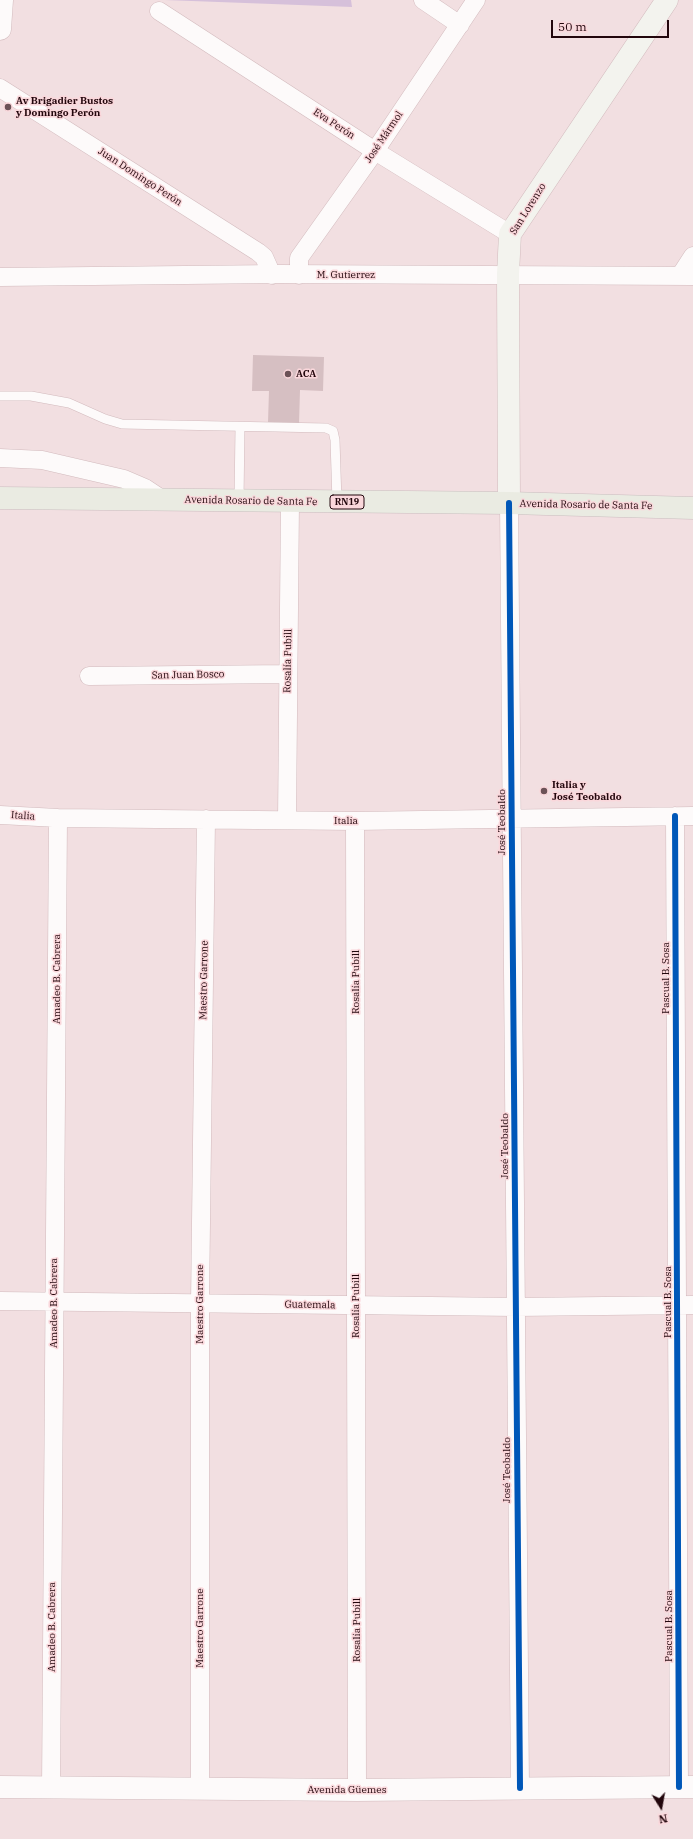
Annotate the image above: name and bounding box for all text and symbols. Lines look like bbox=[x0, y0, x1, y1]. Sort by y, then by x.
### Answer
scale bar bbox=[553, 12, 671, 38]
text: 50 m bbox=[558, 19, 587, 34]
place label: Av Brigadier Bustos y Domingo Perón bbox=[16, 95, 113, 118]
marker: Av Brigadier Bustos y Domingo Perón bbox=[3, 102, 13, 112]
street label: Eva Perón bbox=[311, 106, 357, 142]
street label: José Mármol bbox=[362, 109, 406, 165]
street label: Juan Domingo Perón bbox=[96, 145, 184, 209]
street label: San Lorenzo bbox=[507, 181, 549, 237]
street label: M. Gutierrez bbox=[317, 269, 375, 281]
place label: ACA bbox=[296, 368, 316, 380]
marker: ACA bbox=[283, 369, 293, 379]
street label: Avenida Rosario de Santa Fe bbox=[185, 494, 317, 508]
road number: RN19 bbox=[330, 495, 364, 509]
street label: Avenida Rosario de Santa Fe bbox=[520, 498, 652, 512]
street label: Rosalía Pubill bbox=[281, 629, 295, 693]
street label: San Juan Bosco bbox=[151, 668, 225, 682]
place label: Italia y José Teobaldo bbox=[552, 779, 622, 802]
marker: Italia y José Teobaldo bbox=[539, 786, 549, 796]
street label: José Teobaldo bbox=[496, 789, 508, 855]
street label: Italia bbox=[11, 809, 35, 823]
street label: Italia bbox=[334, 815, 358, 827]
street label: Amadeo B. Cabrera bbox=[51, 934, 63, 1024]
street label: Maestro Garrone bbox=[197, 940, 211, 1020]
street label: Pascual B. Sosa bbox=[660, 942, 672, 1014]
street label: Rosalía Pubill bbox=[350, 950, 362, 1014]
street label: José Teobaldo bbox=[499, 1113, 511, 1179]
street label: Amadeo B. Cabrera bbox=[48, 1258, 60, 1348]
street label: Maestro Garrone bbox=[194, 1264, 206, 1344]
street label: Pascual B. Sosa bbox=[662, 1266, 674, 1338]
street label: Rosalía Pubill bbox=[350, 1274, 362, 1338]
street label: Guatemala bbox=[284, 1299, 336, 1311]
street label: José Teobaldo bbox=[501, 1437, 513, 1503]
street label: Amadeo B. Cabrera bbox=[46, 1582, 58, 1672]
street label: Maestro Garrone bbox=[194, 1588, 206, 1668]
street label: Pascual B. Sosa bbox=[663, 1590, 675, 1662]
street label: Rosalía Pubill bbox=[351, 1598, 363, 1662]
street label: Avenida Güemes bbox=[307, 1784, 387, 1796]
north arrow bbox=[641, 1787, 681, 1827]
text: N bbox=[658, 1811, 669, 1826]

